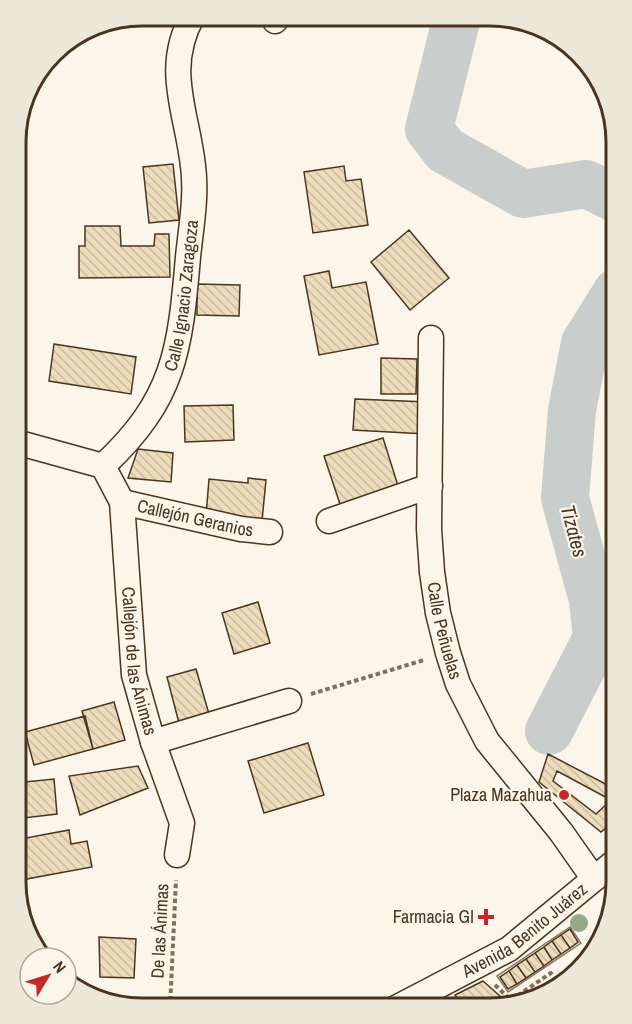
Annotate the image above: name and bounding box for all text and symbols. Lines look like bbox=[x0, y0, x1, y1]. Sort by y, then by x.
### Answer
street label: Calle Ignacio Zaragoza bbox=[157, 218, 204, 374]
street label: Callejón Geranios bbox=[135, 493, 254, 542]
water label: Tizates bbox=[555, 502, 594, 560]
street label: Calle Peñuelas bbox=[422, 580, 469, 682]
street label: Callejón de las Ánimas bbox=[116, 586, 163, 738]
place label: Plaza Mazahua bbox=[450, 782, 552, 807]
marker: Plaza Mazahua bbox=[557, 788, 571, 802]
street label: Avenida Benito Juárez bbox=[457, 877, 592, 984]
street label: De las Ánimas bbox=[145, 883, 174, 979]
place label: Farmacia GI bbox=[393, 904, 474, 929]
marker: Farmacia GI bbox=[479, 910, 493, 924]
north arrow bbox=[18, 946, 78, 1006]
text: N bbox=[48, 956, 71, 977]

